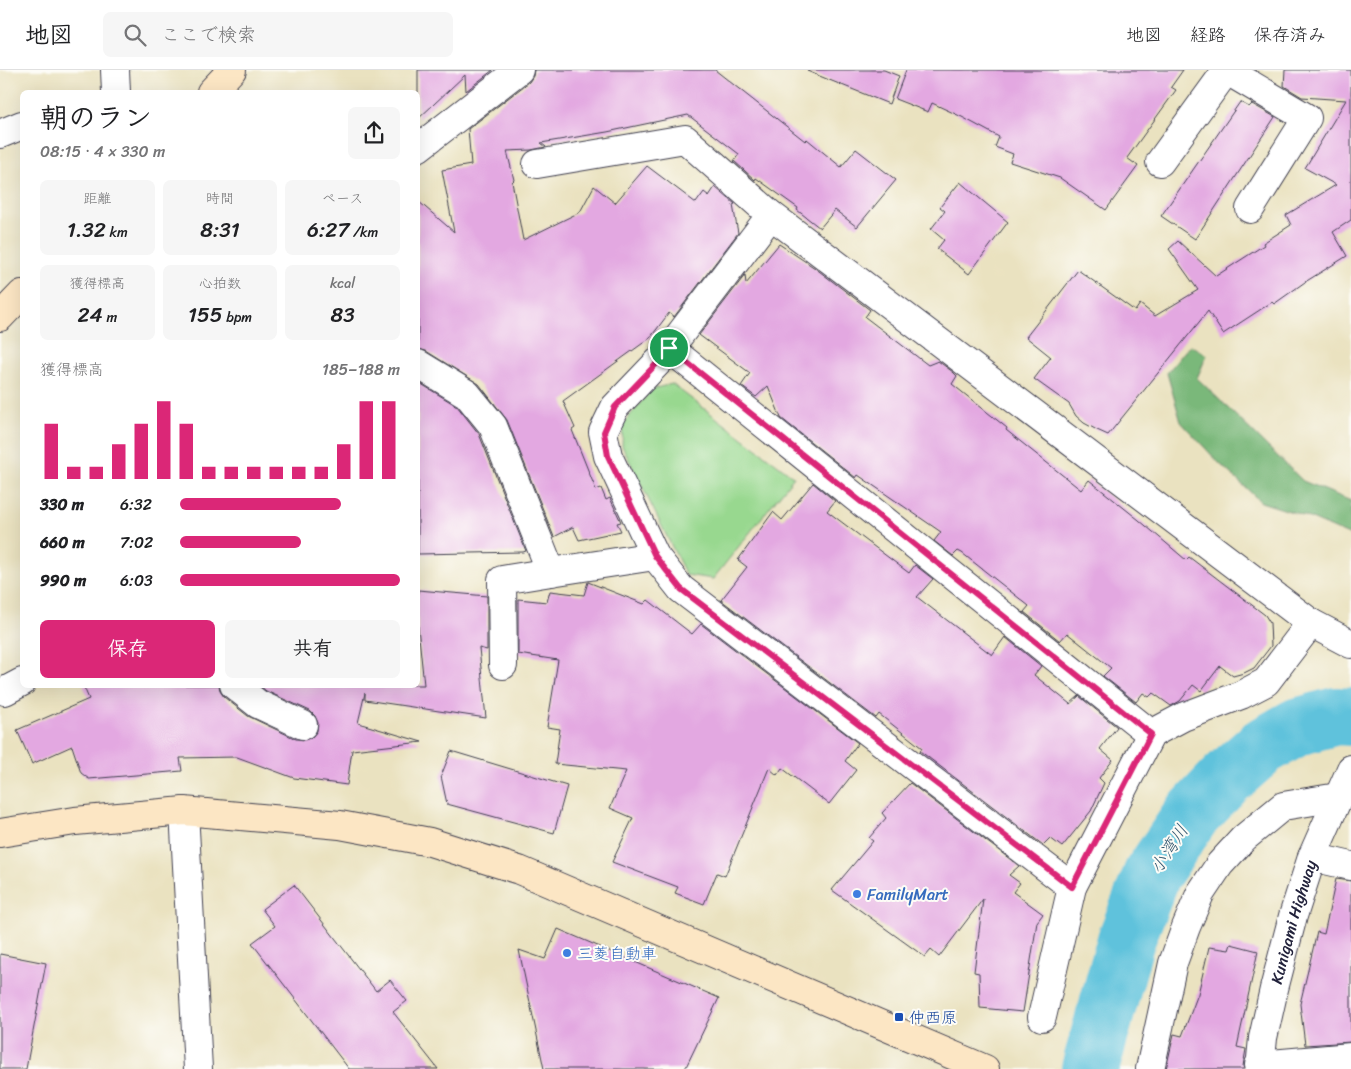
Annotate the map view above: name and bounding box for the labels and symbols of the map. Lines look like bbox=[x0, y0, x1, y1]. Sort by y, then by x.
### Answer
pin bbox=[648, 327, 690, 369]
water label: 小湾川 bbox=[1141, 818, 1197, 880]
street label: Kunigami Highway bbox=[1261, 855, 1325, 987]
place label: FamilyMart bbox=[867, 880, 948, 909]
marker: FamilyMart bbox=[851, 888, 863, 900]
place label: 三菱自動車 bbox=[577, 939, 657, 968]
marker: 三菱自動車 bbox=[561, 947, 573, 959]
place label: 仲西原 bbox=[909, 1003, 957, 1032]
marker: 仲西原 bbox=[893, 1011, 905, 1023]

